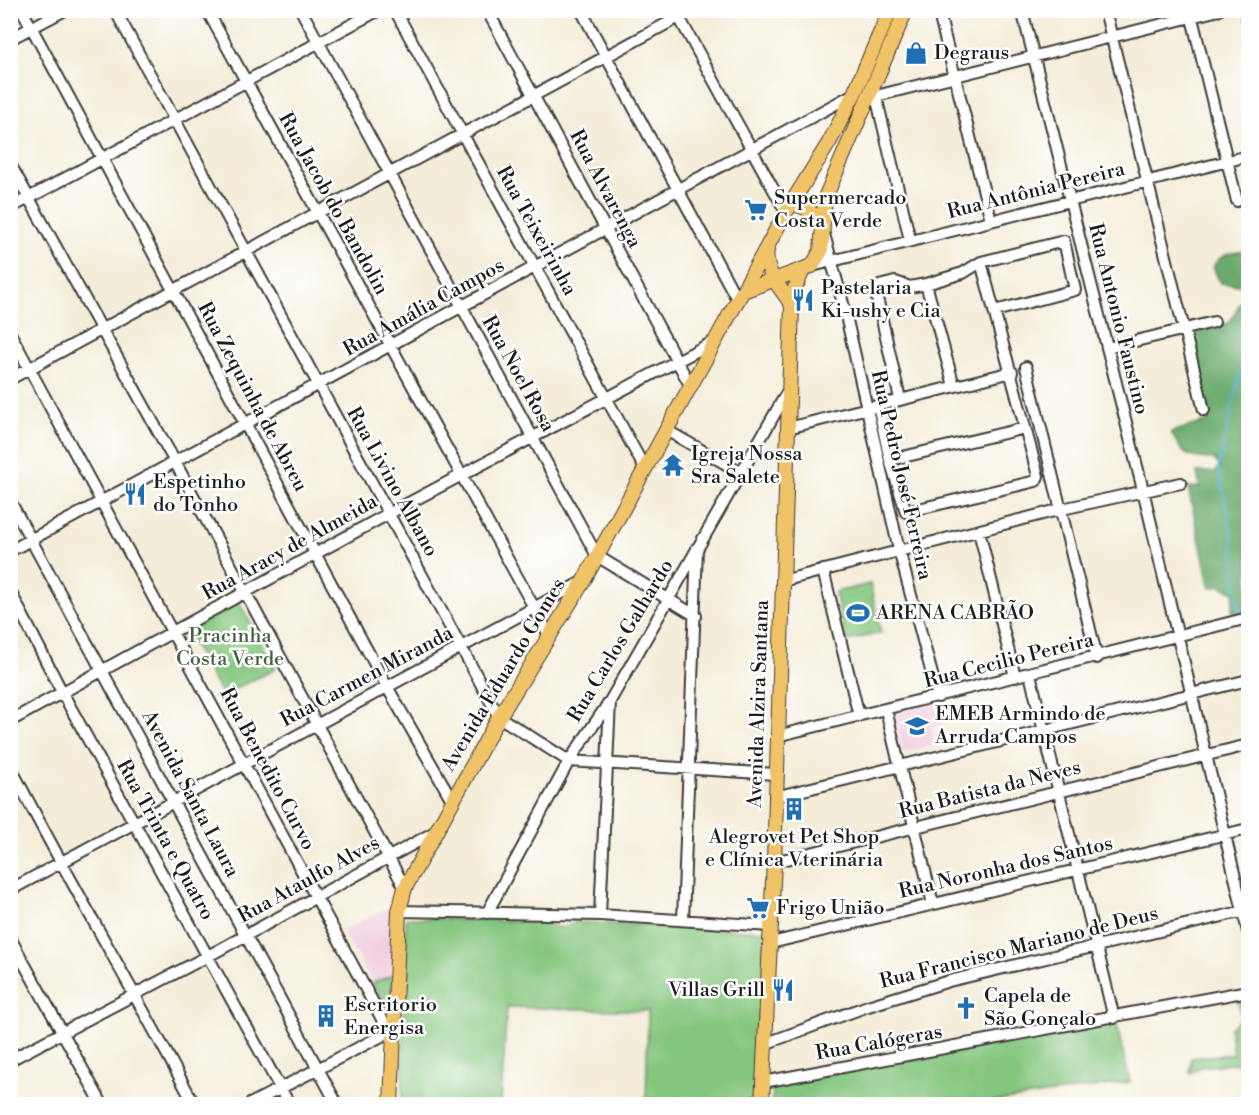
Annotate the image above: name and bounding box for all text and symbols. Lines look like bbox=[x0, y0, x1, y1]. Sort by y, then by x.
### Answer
shop icon: Degraus bbox=[903, 40, 929, 66]
place label: Degraus bbox=[934, 41, 1009, 66]
street label: Rua Jacob do Bandolin bbox=[272, 108, 394, 300]
street label: Rua Alvarenga bbox=[563, 126, 647, 253]
street label: Rua Antônia Pereira bbox=[945, 157, 1128, 225]
street label: Rua Teixeirinha bbox=[490, 162, 582, 301]
place label: Supermercado Costa Verde bbox=[774, 186, 906, 234]
supermarket icon: Supermercado Costa Verde bbox=[743, 197, 769, 223]
street label: Rua Antonio Faustino bbox=[1082, 221, 1154, 417]
street label: Rua Amália Campos bbox=[339, 253, 509, 363]
place label: Pastelaria Ki-ushy e Cia bbox=[821, 276, 941, 324]
restaurant icon: Pastelaria Ki-ushy e Cia bbox=[790, 287, 816, 313]
street label: Rua Zequinha de Abreu bbox=[191, 298, 313, 497]
street label: Rua Noel Rosa bbox=[476, 311, 561, 437]
street label: Rua Pedro José Ferreira bbox=[865, 368, 938, 583]
street label: Rua Livino Albano bbox=[340, 403, 444, 561]
place label: Igreja Nossa Sra Salete bbox=[691, 442, 803, 490]
temple icon: Igreja Nossa Sra Salete bbox=[660, 452, 686, 478]
place label: Espetinho do Tonho bbox=[153, 470, 246, 518]
restaurant icon: Espetinho do Tonho bbox=[122, 481, 148, 507]
street label: Rua Aracy de Almeida bbox=[198, 489, 383, 607]
street label: Rua Carlos Galhardo bbox=[562, 555, 680, 727]
street label: Avenida Eduardo Gomes bbox=[436, 574, 572, 777]
street label: Avenida Alzira Santana bbox=[743, 599, 775, 810]
place label: ARENA CABRÃO bbox=[875, 599, 1034, 626]
sports icon: ARENA CABRÃO bbox=[845, 600, 871, 626]
street label: Rua Carmen Miranda bbox=[276, 620, 459, 733]
park label: Pracinha Costa Verde bbox=[176, 624, 284, 672]
street label: Rua Cecilio Pereira bbox=[921, 628, 1097, 694]
street label: Rua Benedito Curvo bbox=[214, 683, 320, 855]
place label: EMEB Armindo de Arruda Campos bbox=[934, 702, 1105, 750]
street label: Avenida Santa Laura bbox=[135, 705, 245, 882]
school or university icon: EMEB Armindo de Arruda Campos bbox=[904, 713, 930, 739]
street label: Rua Trinta e Quatro bbox=[110, 755, 220, 925]
street label: Rua Batista da Neves bbox=[896, 755, 1084, 825]
building icon: Alegrovet Pet Shop e Clínica Vterinária bbox=[781, 796, 807, 822]
place label: Alegrovet Pet Shop e Clínica Vterinária bbox=[705, 825, 884, 873]
street label: Rua Ataulfo Alves bbox=[234, 831, 384, 929]
street label: Rua Noronha dos Santos bbox=[897, 831, 1115, 905]
supermarket icon: Frigo União bbox=[745, 895, 771, 921]
place label: Frigo União bbox=[776, 896, 884, 921]
street label: Rua Francisco Mariano de Deus bbox=[877, 901, 1161, 995]
restaurant icon: Villas Grill bbox=[770, 977, 796, 1003]
place label: Villas Grill bbox=[667, 978, 765, 1003]
place label: Capela de São Gonçalo bbox=[984, 984, 1096, 1032]
place label: Escritorio Energisa bbox=[344, 993, 437, 1041]
church icon: Capela de São Gonçalo bbox=[953, 995, 979, 1021]
building icon: Escritorio Energisa bbox=[313, 1003, 339, 1029]
street label: Rua Calógeras bbox=[814, 1020, 944, 1066]

